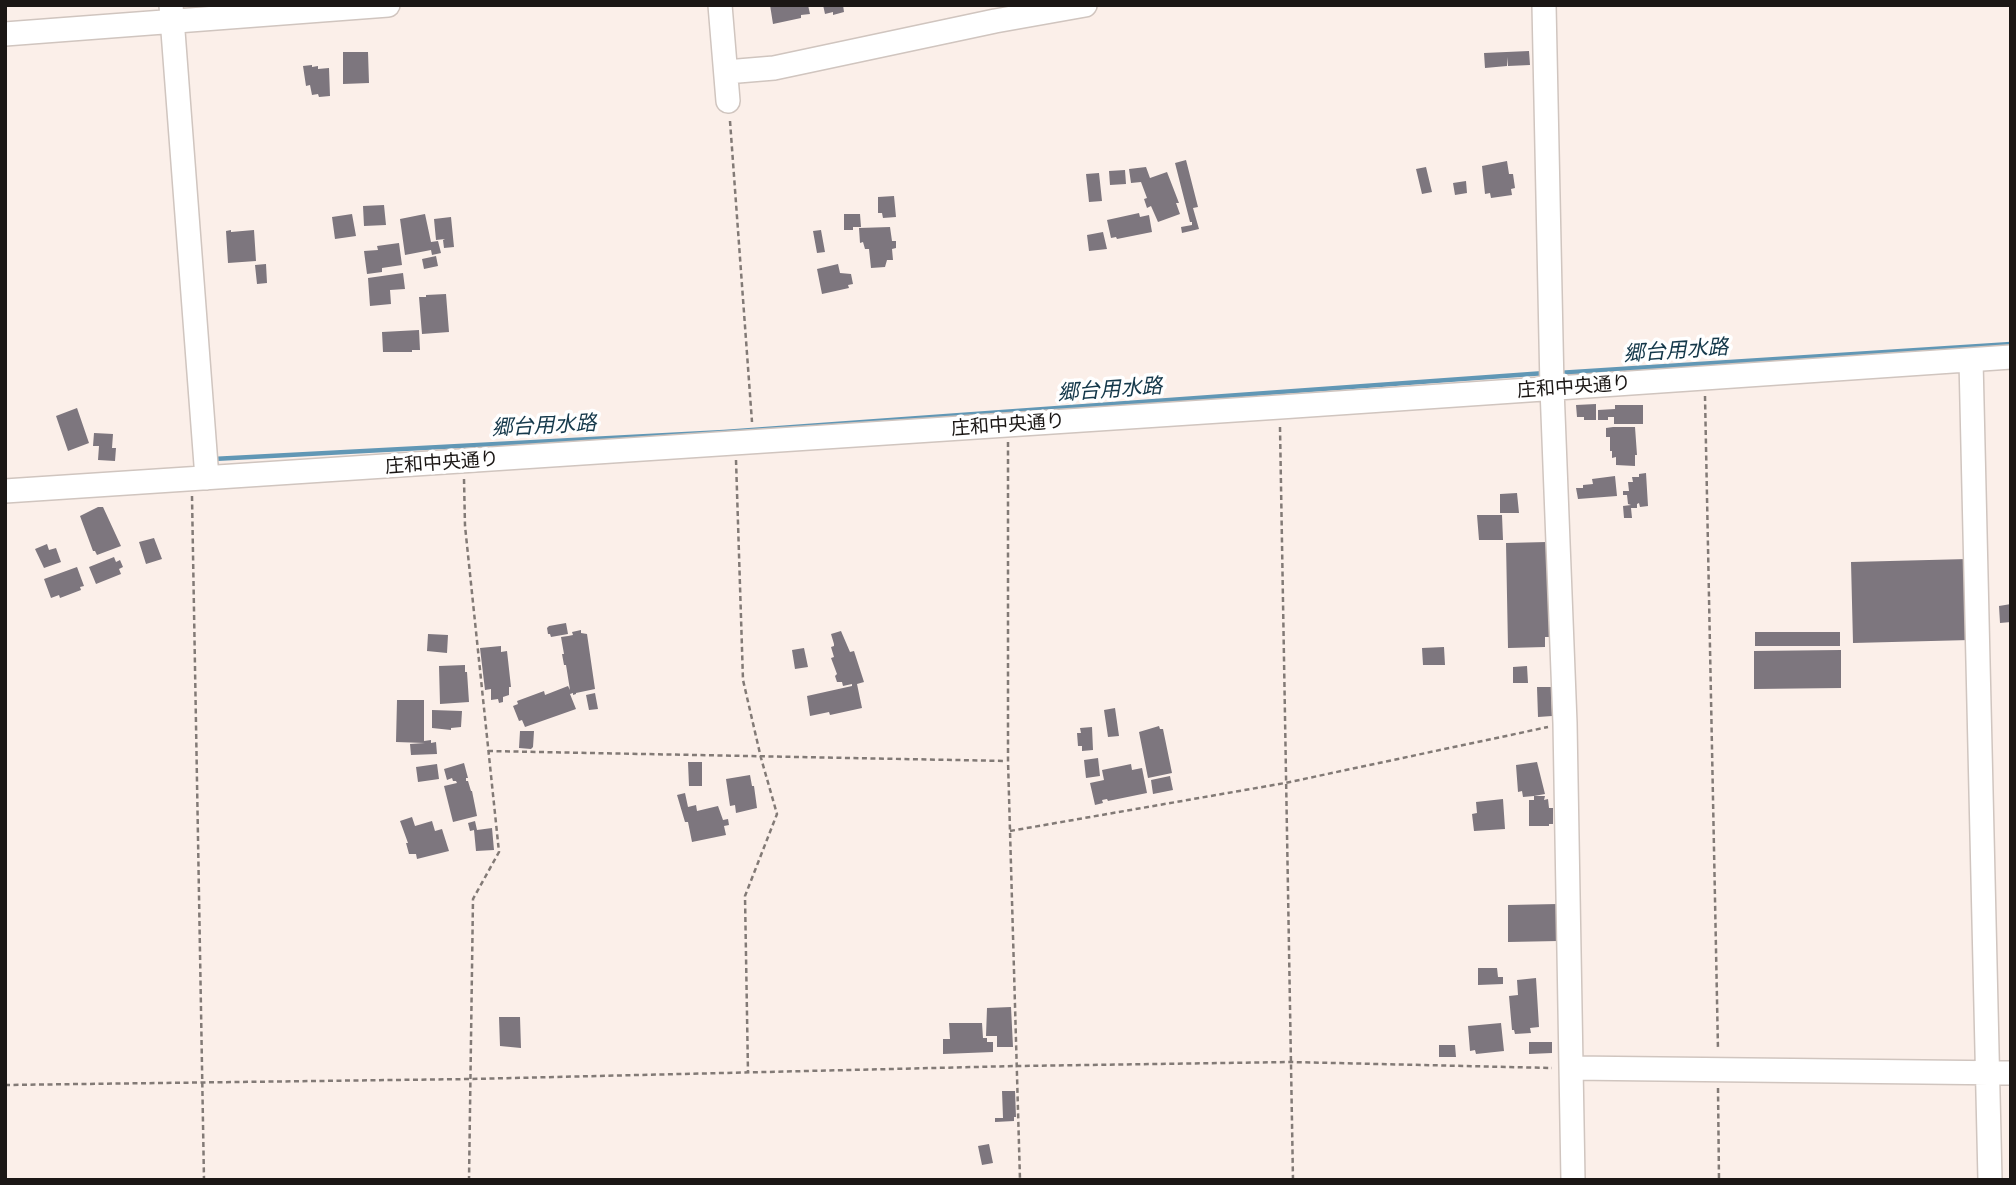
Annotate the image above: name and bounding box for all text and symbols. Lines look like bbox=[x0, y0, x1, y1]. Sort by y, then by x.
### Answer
water label: 郷台用水路 bbox=[1623, 335, 1729, 367]
street label: 庄和中央通り bbox=[1516, 372, 1632, 402]
water label: 郷台用水路 bbox=[1057, 374, 1163, 406]
street label: 庄和中央通り bbox=[950, 410, 1066, 440]
water label: 郷台用水路 bbox=[491, 411, 597, 441]
street label: 庄和中央通り bbox=[384, 448, 500, 478]

